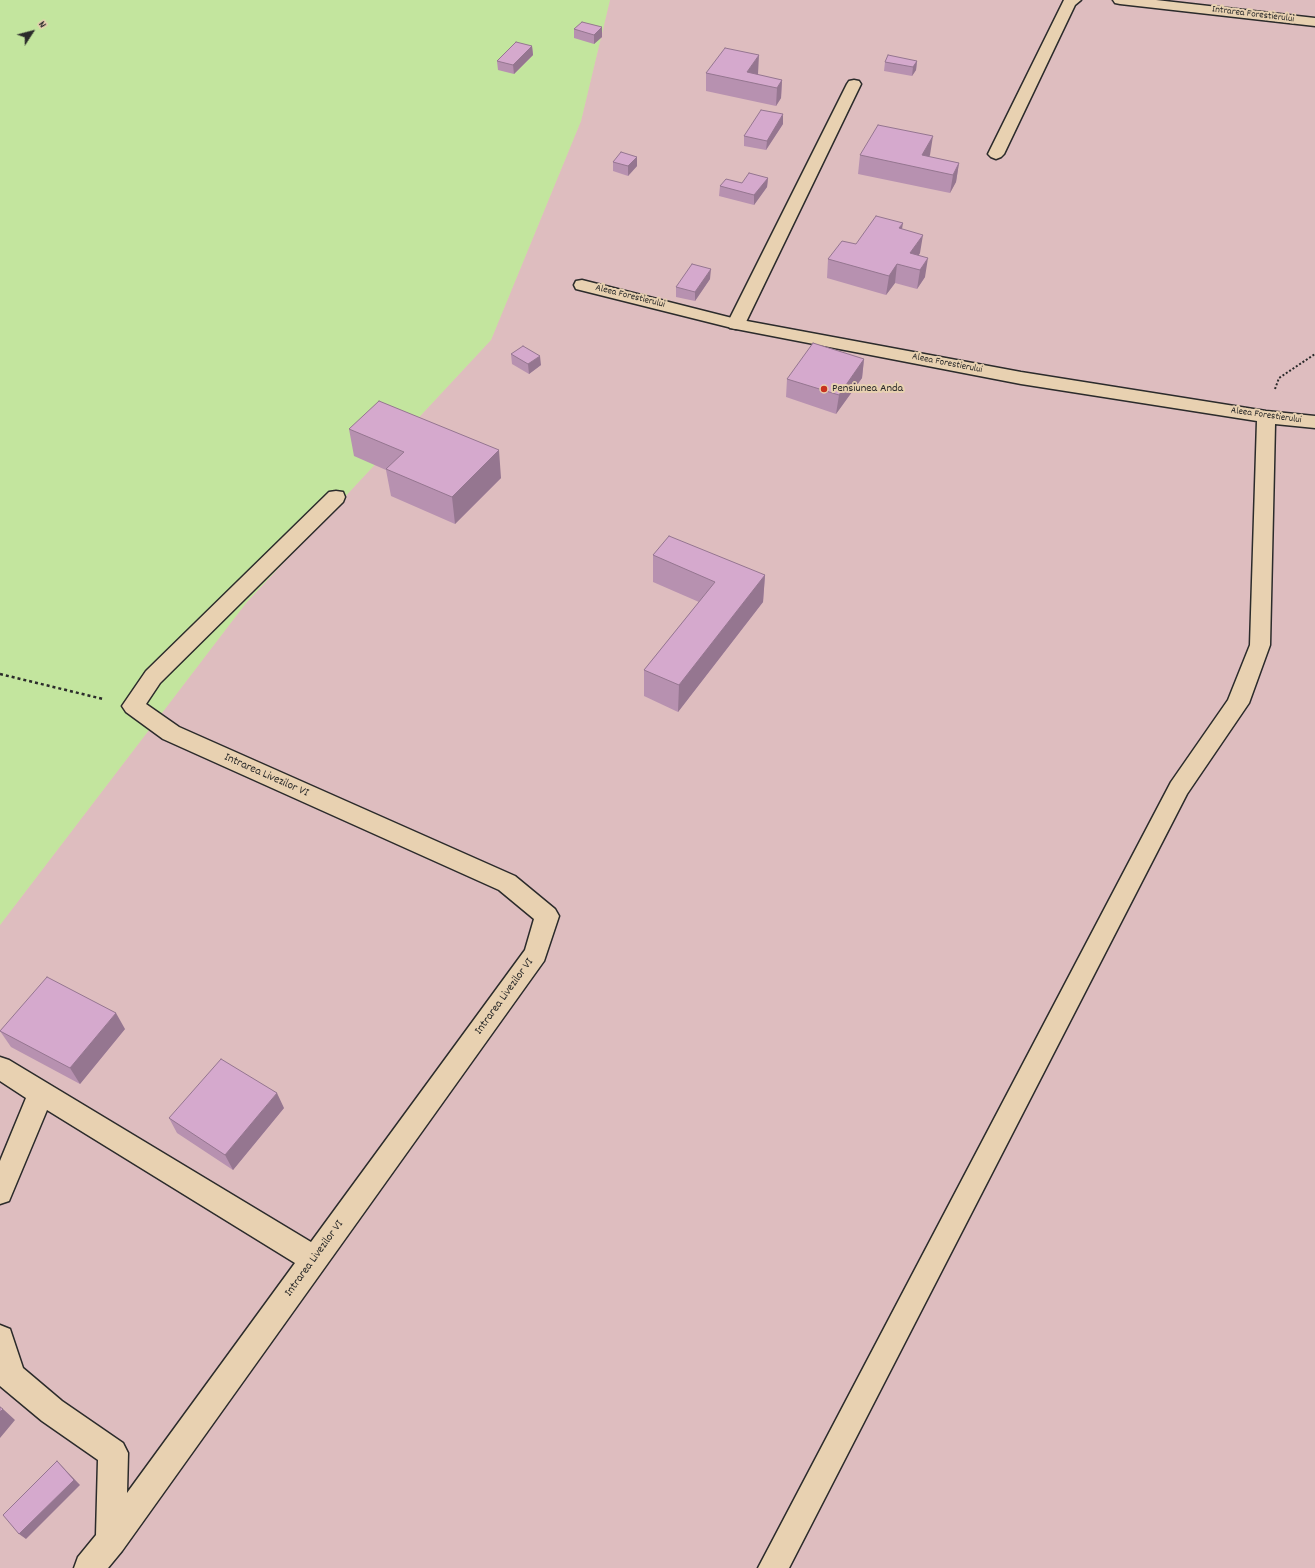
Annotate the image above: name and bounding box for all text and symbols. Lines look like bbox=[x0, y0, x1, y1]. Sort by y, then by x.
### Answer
street label: Intrarea Forestierului bbox=[1211, 4, 1295, 26]
north arrow bbox=[12, 12, 52, 52]
text: N bbox=[34, 18, 50, 32]
street label: Aleea Forestierului bbox=[594, 283, 666, 311]
street label: Aleea Forestierului bbox=[911, 351, 983, 377]
place label: Pensiunea Anda bbox=[832, 382, 903, 396]
marker: Pensiunea Anda bbox=[819, 384, 829, 394]
street label: Aleea Forestierului bbox=[1230, 405, 1302, 427]
street label: Intrarea Livezilor VI bbox=[222, 751, 310, 801]
street label: Intrarea Livezilor VI bbox=[472, 956, 538, 1038]
street label: Intrarea Livezilor VI bbox=[282, 1218, 348, 1300]

